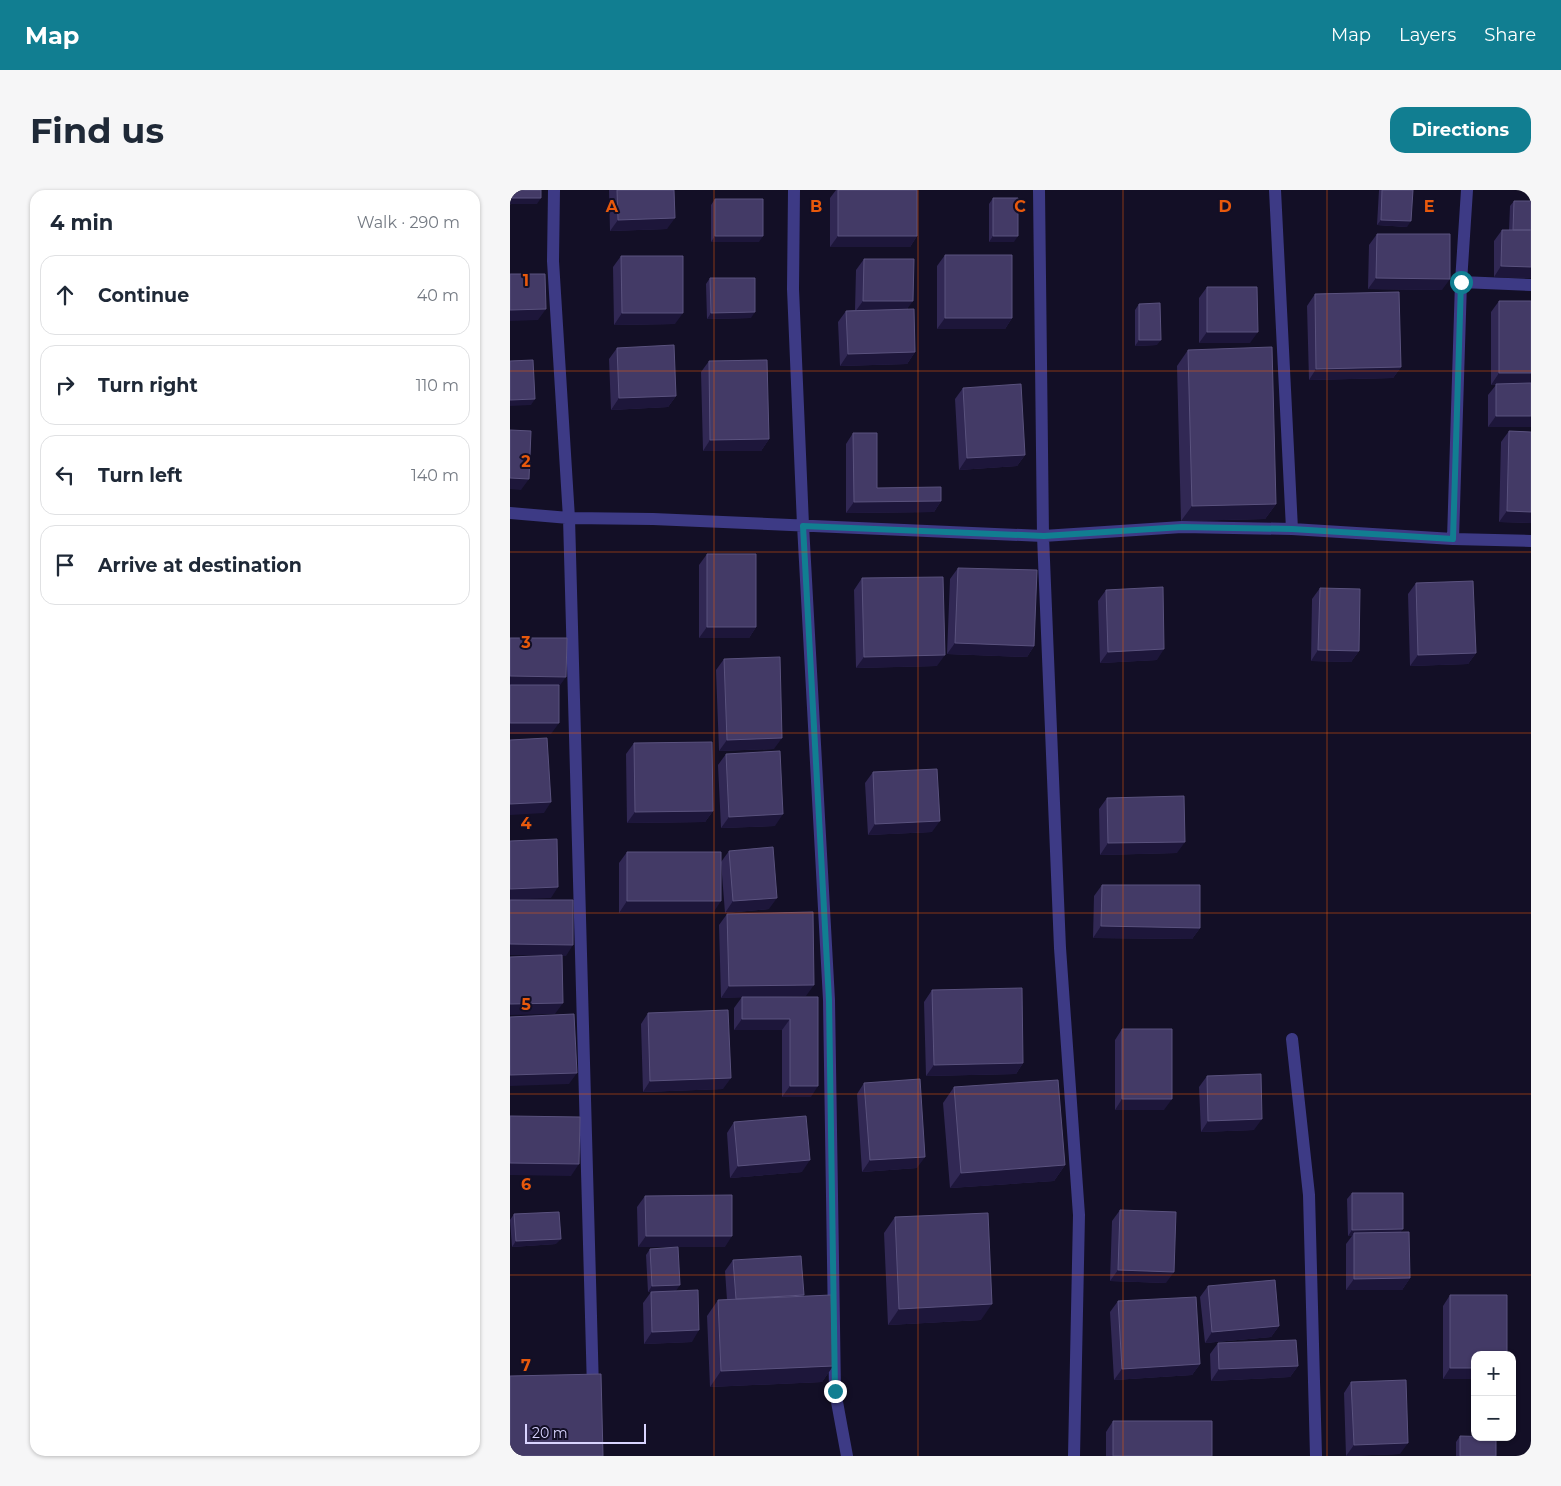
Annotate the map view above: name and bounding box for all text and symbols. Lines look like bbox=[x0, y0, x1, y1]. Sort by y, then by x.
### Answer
text: Map bbox=[25, 21, 79, 50]
text: Map bbox=[1331, 24, 1371, 46]
text: Layers bbox=[1399, 24, 1456, 46]
text: Share bbox=[1484, 24, 1536, 46]
button: Directions bbox=[1390, 107, 1531, 153]
text: Find us bbox=[30, 109, 164, 152]
text: A bbox=[605, 197, 619, 216]
text: B bbox=[810, 197, 822, 216]
text: C bbox=[1014, 197, 1026, 216]
text: D bbox=[1218, 197, 1232, 216]
text: E bbox=[1424, 197, 1434, 216]
text: 4 min bbox=[50, 210, 113, 235]
text: Walk · 290 m bbox=[357, 213, 460, 232]
text: 1 bbox=[523, 271, 529, 290]
route start bbox=[1450, 271, 1473, 294]
icon: ahead bbox=[51, 281, 79, 309]
text: Continue bbox=[98, 284, 189, 307]
text: 40 m bbox=[417, 286, 459, 305]
icon: right bbox=[51, 371, 79, 399]
text: Turn right bbox=[98, 374, 198, 397]
text: 110 m bbox=[416, 376, 459, 395]
text: 2 bbox=[521, 452, 531, 471]
icon: left bbox=[51, 461, 79, 489]
text: Turn left bbox=[98, 464, 183, 487]
text: 140 m bbox=[411, 466, 459, 485]
icon: arrive bbox=[51, 551, 79, 579]
text: Arrive at destination bbox=[98, 554, 302, 577]
text: 3 bbox=[520, 633, 531, 652]
text: 4 bbox=[520, 814, 532, 833]
text: 5 bbox=[521, 995, 531, 1014]
text: 6 bbox=[521, 1175, 531, 1194]
map controls bbox=[1471, 1351, 1516, 1441]
button: + bbox=[1471, 1351, 1516, 1396]
text: 7 bbox=[521, 1356, 531, 1375]
route end bbox=[824, 1380, 847, 1403]
button: − bbox=[1471, 1396, 1516, 1441]
scale bar bbox=[525, 1421, 646, 1444]
text: 20 m bbox=[532, 1424, 568, 1442]

